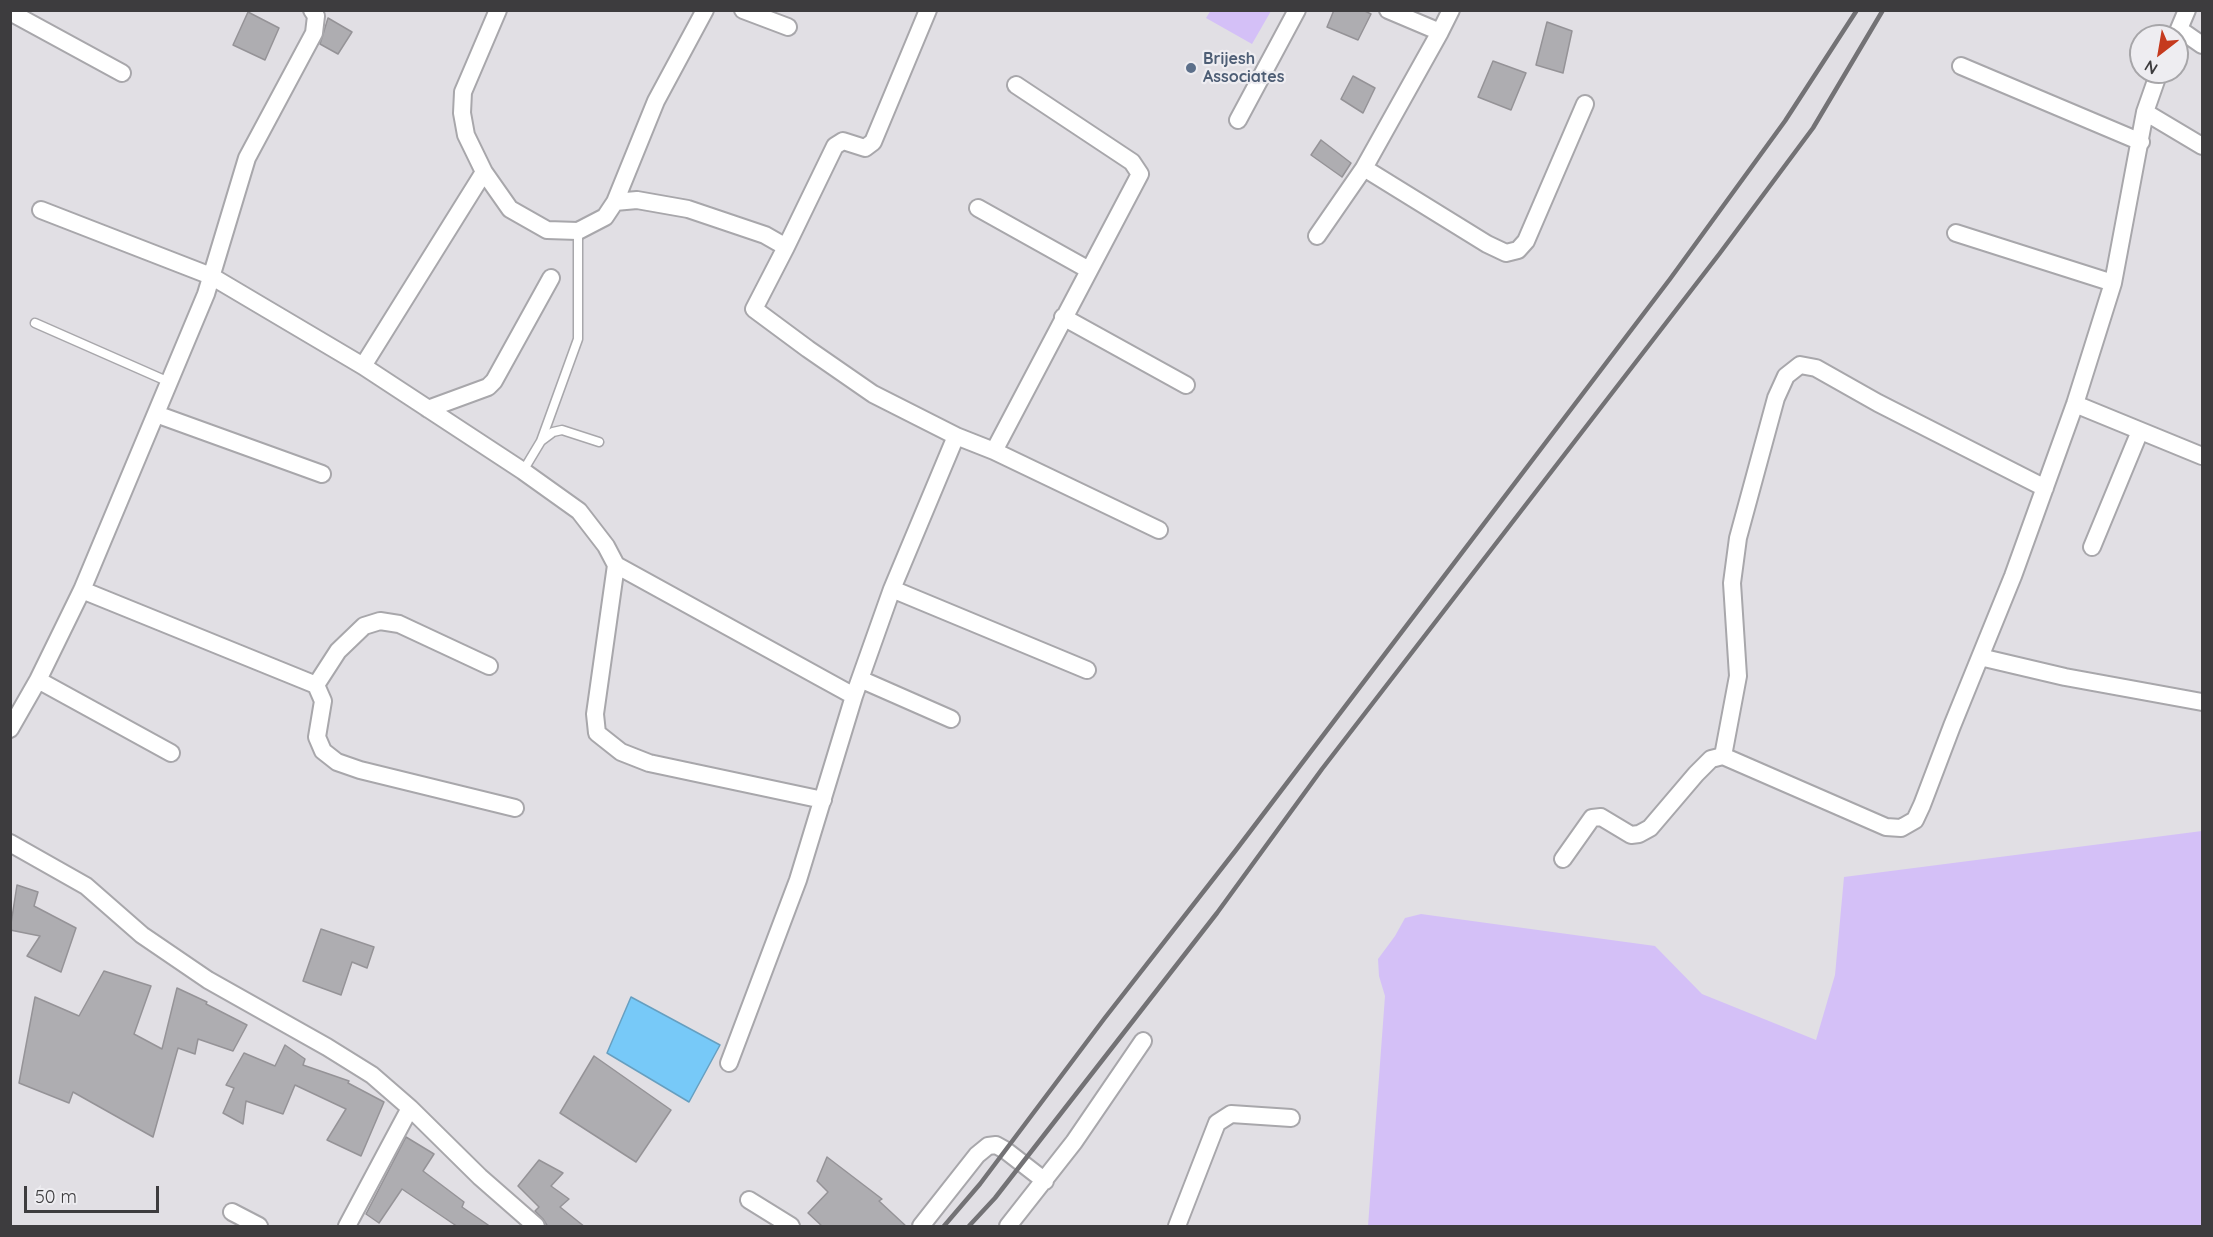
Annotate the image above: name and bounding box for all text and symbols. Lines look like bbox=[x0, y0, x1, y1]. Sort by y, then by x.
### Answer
north arrow bbox=[2129, 24, 2189, 84]
place label: Brijesh Associates bbox=[1203, 49, 1284, 87]
text: N bbox=[2141, 56, 2161, 79]
marker: Brijesh Associates bbox=[1184, 61, 1198, 75]
scale bar bbox=[27, 1174, 162, 1212]
text: 50 m bbox=[35, 1185, 77, 1208]

